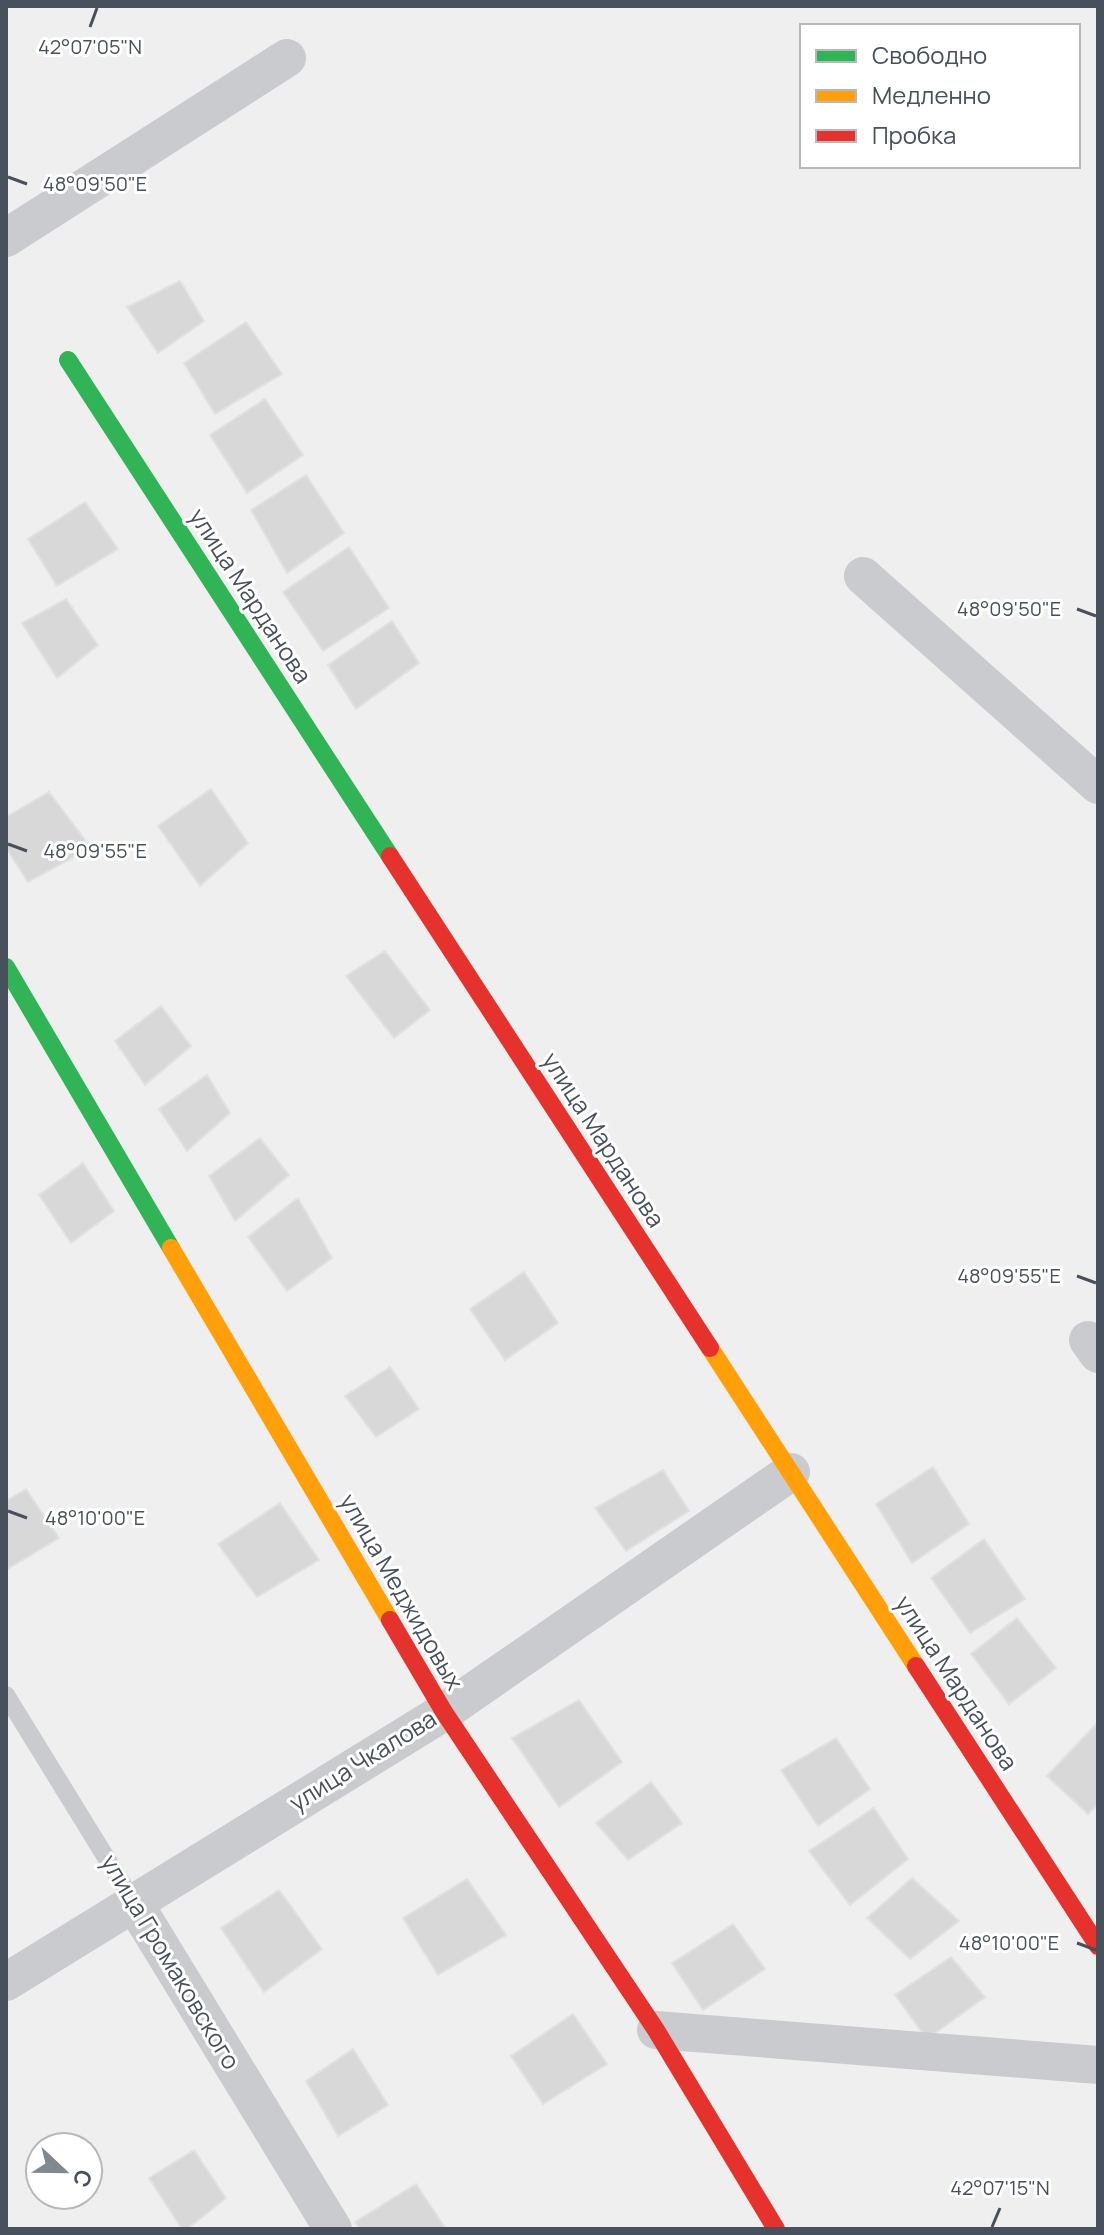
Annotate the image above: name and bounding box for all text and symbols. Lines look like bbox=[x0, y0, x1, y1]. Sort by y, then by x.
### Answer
legend bbox=[800, 24, 1080, 168]
text: 42°07'05"N bbox=[38, 33, 142, 60]
text: Свободно bbox=[872, 38, 987, 71]
text: Медленно bbox=[872, 78, 991, 111]
text: Пробка bbox=[872, 118, 956, 151]
text: 48°09'50"E bbox=[43, 170, 147, 197]
street label: улица Марданова bbox=[182, 501, 320, 689]
text: 48°09'50"E bbox=[957, 595, 1061, 622]
text: 48°09'55"E bbox=[43, 837, 147, 864]
street label: улица Марданова bbox=[535, 1045, 673, 1233]
text: 48°09'55"E bbox=[957, 1262, 1061, 1289]
street label: улица Меджидовых bbox=[333, 1487, 472, 1696]
text: 48°10'00"E bbox=[45, 1504, 145, 1531]
street label: улица Марданова bbox=[888, 1588, 1026, 1776]
street label: улица Чкалова bbox=[282, 1701, 442, 1818]
street label: улица Громаковского bbox=[94, 1848, 249, 2075]
text: 48°10'00"E bbox=[959, 1929, 1059, 1956]
north arrow bbox=[24, 2131, 104, 2211]
text: С bbox=[66, 2165, 99, 2192]
text: 42°07'15"N bbox=[950, 2174, 1050, 2201]

